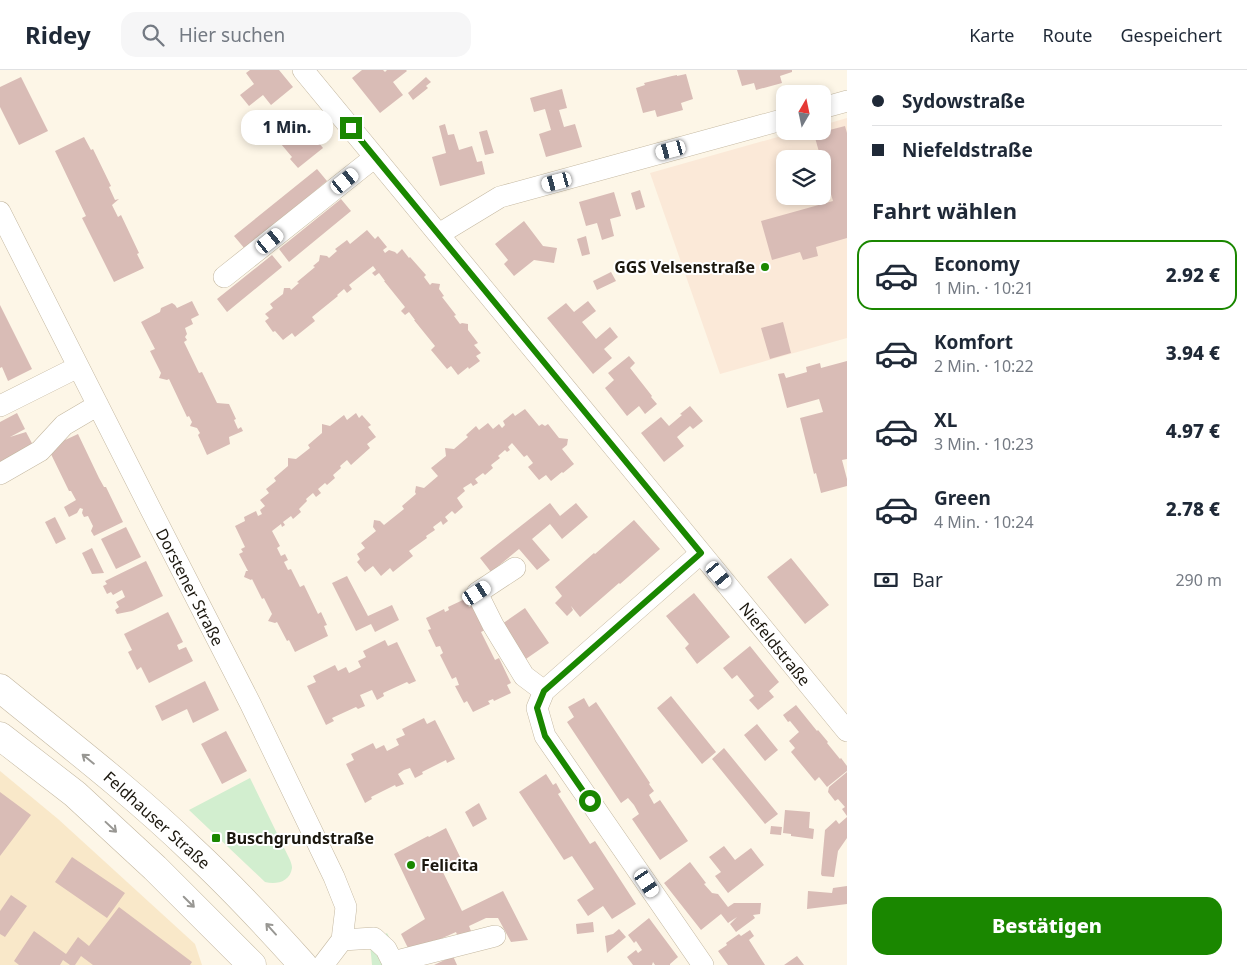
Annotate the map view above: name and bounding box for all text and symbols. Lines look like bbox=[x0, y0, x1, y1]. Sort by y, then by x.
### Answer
search box bbox=[121, 12, 471, 57]
text: Ridey bbox=[25, 18, 91, 51]
icon: search bbox=[139, 21, 167, 49]
text: Hier suchen bbox=[179, 22, 285, 48]
text: Karte bbox=[969, 23, 1015, 47]
text: Route bbox=[1043, 23, 1092, 47]
text: Gespeichert bbox=[1120, 23, 1222, 47]
north arrow bbox=[776, 85, 831, 140]
map controls bbox=[776, 85, 831, 205]
text: Sydowstraße bbox=[902, 88, 1025, 114]
callout: 1 Min. bbox=[241, 110, 334, 146]
text: 1 Min. bbox=[263, 116, 311, 138]
route end bbox=[340, 117, 362, 139]
text: Niefeldstraße bbox=[902, 137, 1033, 163]
car bbox=[654, 139, 687, 161]
button: layers bbox=[776, 150, 831, 205]
car bbox=[328, 166, 361, 196]
car bbox=[540, 171, 573, 193]
text: Fahrt wählen bbox=[872, 195, 1017, 225]
car bbox=[253, 226, 286, 256]
text: Economy bbox=[934, 251, 1020, 277]
icon: car bbox=[874, 253, 919, 298]
place label: GGS Velsenstraße bbox=[614, 256, 755, 278]
marker: GGS Velsenstraße bbox=[759, 261, 771, 273]
text: 2.92 € bbox=[1166, 262, 1220, 288]
text: 1 Min. · 10:21 bbox=[934, 277, 1034, 299]
text: Komfort bbox=[934, 329, 1013, 355]
icon: car bbox=[874, 331, 919, 376]
text: 3.94 € bbox=[1166, 340, 1220, 366]
text: 2 Min. · 10:22 bbox=[934, 355, 1034, 377]
text: XL bbox=[934, 407, 957, 433]
icon: car bbox=[874, 409, 919, 454]
text: 4.97 € bbox=[1166, 418, 1220, 444]
text: 3 Min. · 10:23 bbox=[934, 433, 1034, 455]
text: Green bbox=[934, 485, 991, 511]
icon: car bbox=[874, 487, 919, 532]
text: 2.78 € bbox=[1166, 496, 1220, 522]
text: 4 Min. · 10:24 bbox=[934, 511, 1034, 533]
street label: Dorstener Straße bbox=[151, 525, 229, 649]
car bbox=[703, 559, 734, 591]
icon: cash bbox=[872, 566, 900, 594]
text: Bar bbox=[912, 567, 943, 593]
text: 290 m bbox=[1175, 569, 1222, 591]
car bbox=[460, 579, 493, 607]
street label: Niefeldstraße bbox=[734, 598, 816, 690]
one-way arrow bbox=[81, 753, 94, 765]
street label: Feldhauser Straße bbox=[99, 766, 215, 874]
route start bbox=[579, 790, 601, 812]
one-way arrow bbox=[104, 821, 117, 833]
place label: Buschgrundstraße bbox=[226, 827, 374, 849]
marker: Buschgrundstraße bbox=[210, 832, 222, 844]
place label: Felicita bbox=[421, 854, 478, 876]
marker: Felicita bbox=[405, 859, 417, 871]
car bbox=[632, 866, 661, 900]
one-way arrow bbox=[183, 896, 195, 908]
button: Bestätigen bbox=[872, 897, 1222, 955]
one-way arrow bbox=[265, 922, 276, 935]

